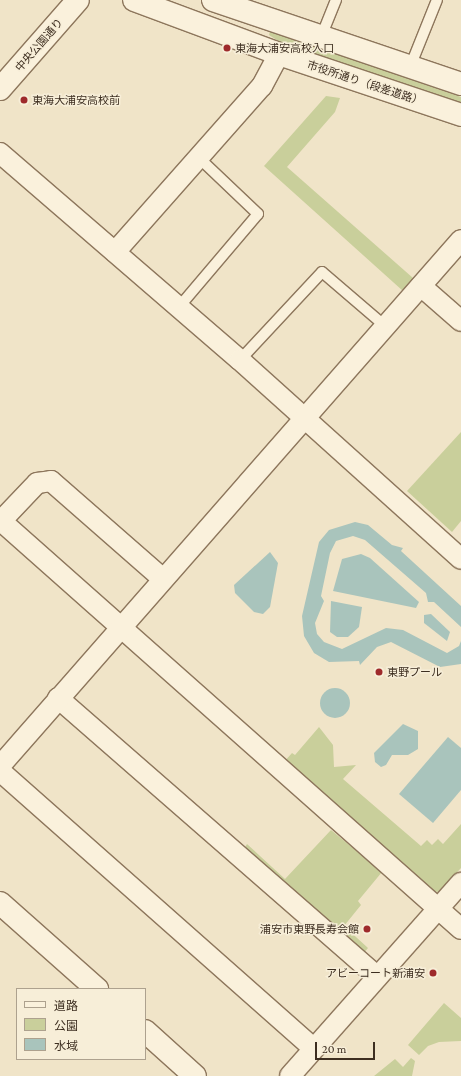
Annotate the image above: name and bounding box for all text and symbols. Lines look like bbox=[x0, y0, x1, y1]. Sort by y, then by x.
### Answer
street label: 中央公園通り bbox=[12, 16, 66, 74]
place label: 東海大浦安高校入口 bbox=[235, 41, 334, 55]
marker: 東海大浦安高校入口 bbox=[222, 43, 232, 53]
street label: 市役所通り（段差道路） bbox=[305, 58, 425, 108]
place label: 東海大浦安高校前 bbox=[32, 93, 120, 107]
marker: 東海大浦安高校前 bbox=[19, 95, 29, 105]
place label: 東野プール bbox=[387, 665, 442, 679]
marker: 東野プール bbox=[374, 667, 384, 677]
place label: 浦安市東野長寿会館 bbox=[260, 922, 359, 936]
marker: 浦安市東野長寿会館 bbox=[362, 924, 372, 934]
place label: アビーコート新浦安 bbox=[326, 966, 425, 980]
marker: アビーコート新浦安 bbox=[428, 968, 438, 978]
legend bbox=[16, 988, 146, 1060]
text: 道路 bbox=[54, 999, 78, 1013]
text: 公園 bbox=[54, 1019, 78, 1033]
scale bar bbox=[317, 1034, 377, 1060]
text: 水域 bbox=[54, 1039, 78, 1053]
text: 20 m bbox=[322, 1042, 346, 1056]

